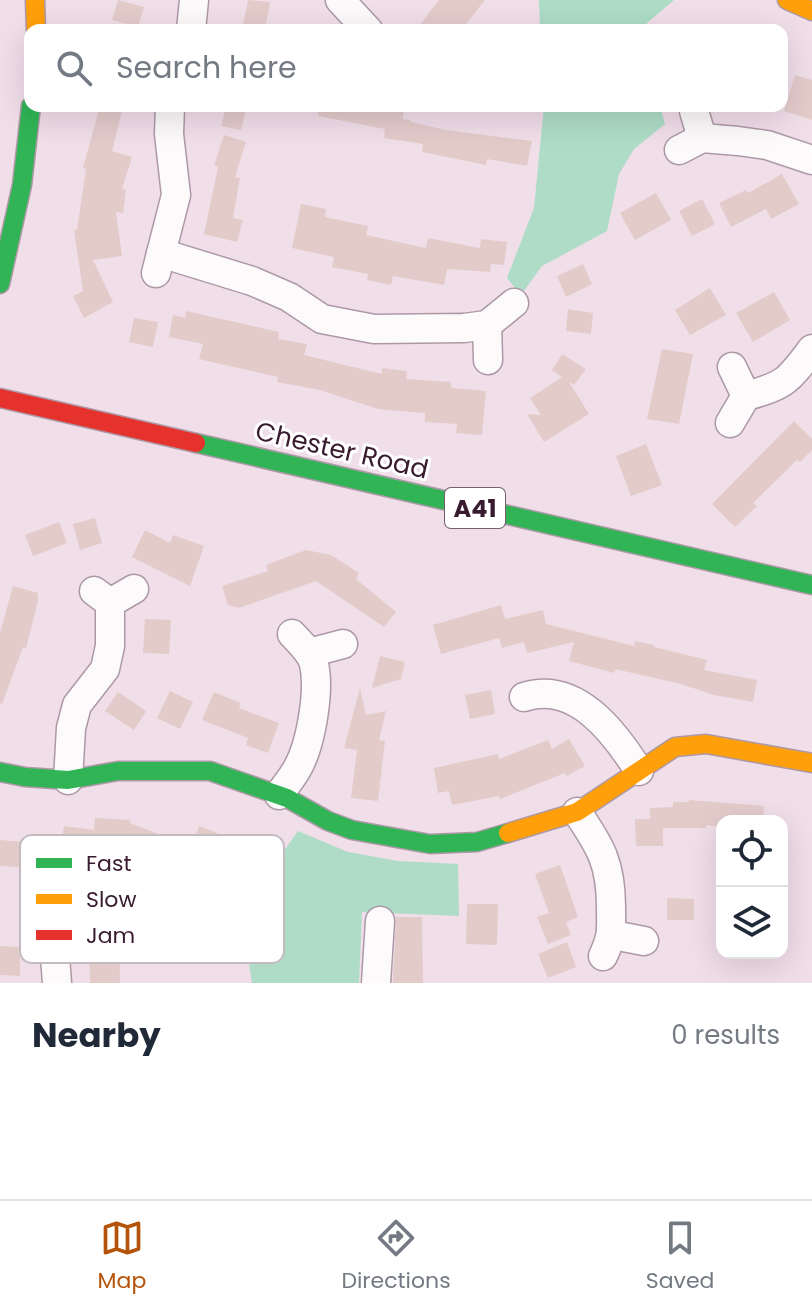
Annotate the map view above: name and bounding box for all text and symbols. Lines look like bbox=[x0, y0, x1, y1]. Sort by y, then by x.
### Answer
search box bbox=[24, 24, 788, 112]
icon: search bbox=[52, 46, 96, 90]
text: Search here bbox=[116, 46, 297, 89]
street label: Chester Road bbox=[252, 413, 432, 487]
road number: A41 bbox=[445, 488, 505, 528]
map controls bbox=[716, 815, 788, 959]
button: locate bbox=[716, 815, 788, 887]
legend bbox=[20, 835, 284, 963]
text: Fast bbox=[86, 848, 131, 879]
text: Slow bbox=[86, 884, 136, 915]
button: layers bbox=[716, 887, 788, 959]
text: Jam bbox=[86, 920, 135, 951]
text: Nearby bbox=[32, 1011, 161, 1059]
text: 0 results bbox=[671, 1017, 780, 1053]
tab: Map bbox=[98, 1216, 146, 1297]
tab: Directions bbox=[341, 1216, 451, 1297]
tab: Saved bbox=[646, 1216, 714, 1297]

